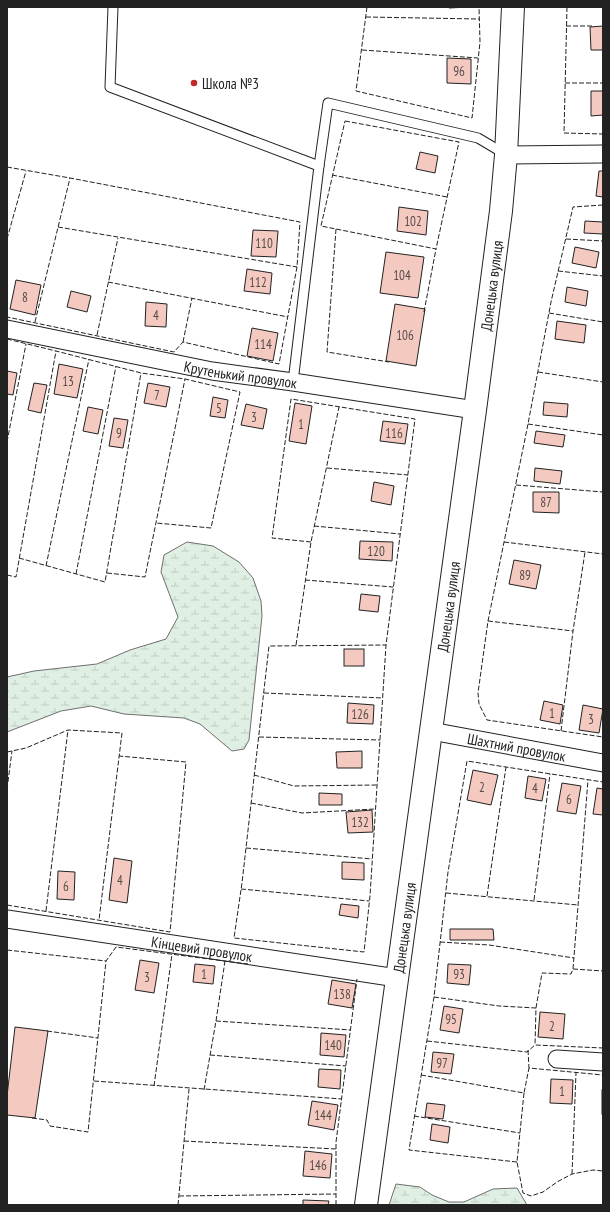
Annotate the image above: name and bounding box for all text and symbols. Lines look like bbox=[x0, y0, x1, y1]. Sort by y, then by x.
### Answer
house number: 96 bbox=[453, 63, 465, 80]
place label: Школа №3 bbox=[202, 74, 259, 93]
marker: Школа №3 bbox=[189, 78, 199, 88]
house number: 102 bbox=[404, 213, 422, 230]
house number: 110 bbox=[255, 235, 273, 252]
street label: Донецька вулиця bbox=[476, 239, 507, 332]
house number: 104 bbox=[393, 267, 411, 284]
house number: 112 bbox=[249, 274, 267, 291]
house number: 8 bbox=[22, 289, 28, 306]
house number: 4 bbox=[153, 307, 159, 324]
house number: 106 bbox=[396, 327, 414, 344]
house number: 114 bbox=[254, 336, 272, 353]
street label: Крутенький провулок bbox=[182, 356, 299, 392]
house number: 13 bbox=[62, 373, 74, 390]
house number: 7 bbox=[154, 387, 160, 404]
house number: 5 bbox=[216, 400, 222, 417]
house number: 3 bbox=[251, 409, 257, 426]
house number: 1 bbox=[298, 416, 304, 433]
house number: 9 bbox=[116, 425, 122, 442]
house number: 116 bbox=[385, 425, 403, 442]
house number: 87 bbox=[540, 494, 552, 511]
house number: 120 bbox=[367, 543, 385, 560]
street label: Донецька вулиця bbox=[432, 560, 464, 653]
house number: 89 bbox=[519, 567, 531, 584]
house number: 1 bbox=[549, 705, 555, 722]
house number: 126 bbox=[351, 706, 369, 723]
house number: 3 bbox=[588, 711, 594, 728]
street label: Шахтний провулок bbox=[466, 728, 568, 765]
house number: 2 bbox=[479, 779, 485, 796]
house number: 4 bbox=[532, 780, 538, 797]
house number: 6 bbox=[566, 791, 572, 808]
house number: 132 bbox=[351, 814, 369, 831]
house number: 4 bbox=[117, 872, 123, 889]
house number: 6 bbox=[63, 878, 69, 895]
street label: Донецька вулиця bbox=[388, 881, 420, 974]
street label: Кінцевий провулок bbox=[150, 931, 254, 966]
house number: 1 bbox=[201, 966, 207, 983]
house number: 93 bbox=[453, 966, 465, 983]
house number: 3 bbox=[144, 969, 150, 986]
house number: 138 bbox=[333, 986, 351, 1003]
house number: 95 bbox=[445, 1011, 457, 1028]
house number: 2 bbox=[549, 1018, 555, 1035]
house number: 140 bbox=[324, 1037, 342, 1054]
house number: 97 bbox=[436, 1055, 448, 1072]
house number: 1 bbox=[559, 1083, 565, 1100]
house number: 144 bbox=[314, 1107, 332, 1124]
house number: 146 bbox=[309, 1157, 327, 1174]

